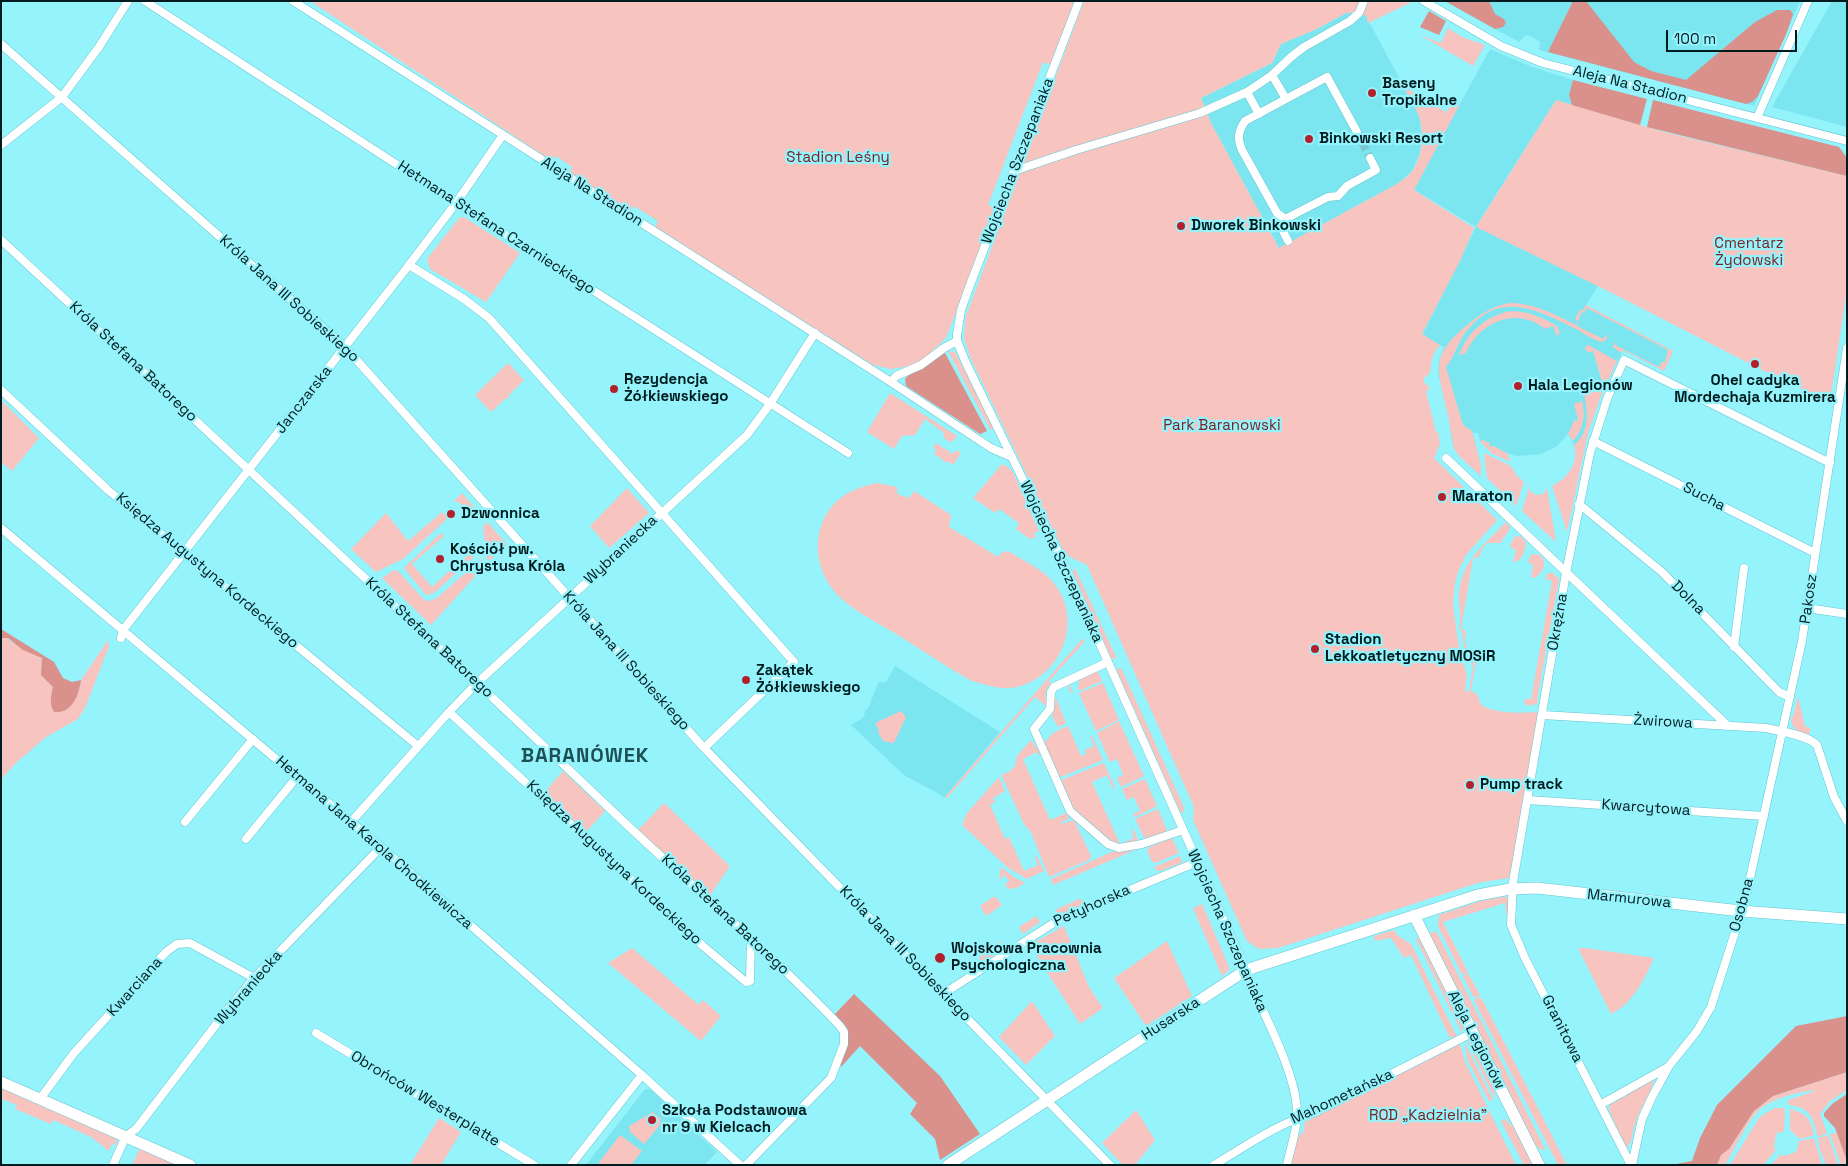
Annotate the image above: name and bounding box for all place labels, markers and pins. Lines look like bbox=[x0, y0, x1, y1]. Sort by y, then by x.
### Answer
place label: Baseny Tropikalne bbox=[1382, 75, 1457, 110]
marker: Baseny Tropikalne bbox=[1366, 87, 1378, 99]
place label: Binkowski Resort bbox=[1319, 130, 1443, 148]
marker: Binkowski Resort bbox=[1303, 133, 1315, 145]
place label: Dworek Binkowski bbox=[1191, 217, 1321, 235]
marker: Dworek Binkowski bbox=[1175, 220, 1187, 232]
marker: Ohel cadyka Mordechaja Kuzmirera bbox=[1749, 358, 1761, 370]
place label: Rezydencja Żółkiewskiego bbox=[624, 371, 729, 406]
place label: Ohel cadyka Mordechaja Kuzmirera bbox=[1674, 372, 1836, 407]
place label: Hala Legionów bbox=[1528, 377, 1633, 395]
marker: Hala Legionów bbox=[1512, 380, 1524, 392]
marker: Rezydencja Żółkiewskiego bbox=[608, 383, 620, 395]
place label: Maraton bbox=[1452, 488, 1513, 506]
marker: Maraton bbox=[1436, 491, 1448, 503]
place label: Dzwonnica bbox=[461, 505, 540, 523]
marker: Dzwonnica bbox=[445, 508, 457, 520]
place label: Kościół pw. Chrystusa Króla bbox=[450, 541, 565, 576]
marker: Kościół pw. Chrystusa Króla bbox=[434, 553, 446, 565]
place label: Stadion Lekkoatletyczny MOSiR bbox=[1325, 631, 1495, 666]
marker: Stadion Lekkoatletyczny MOSiR bbox=[1309, 643, 1321, 655]
place label: Zakątek Żółkiewskiego bbox=[756, 662, 861, 697]
marker: Zakątek Żółkiewskiego bbox=[740, 674, 752, 686]
place label: Pump track bbox=[1480, 776, 1563, 794]
marker: Pump track bbox=[1464, 779, 1476, 791]
place label: Wojskowa Pracownia Psychologiczna bbox=[951, 940, 1102, 975]
marker: Wojskowa Pracownia Psychologiczna bbox=[933, 951, 947, 965]
place label: Szkoła Podstawowa nr 9 w Kielcach bbox=[662, 1102, 807, 1137]
marker: Szkoła Podstawowa nr 9 w Kielcach bbox=[646, 1114, 658, 1126]

